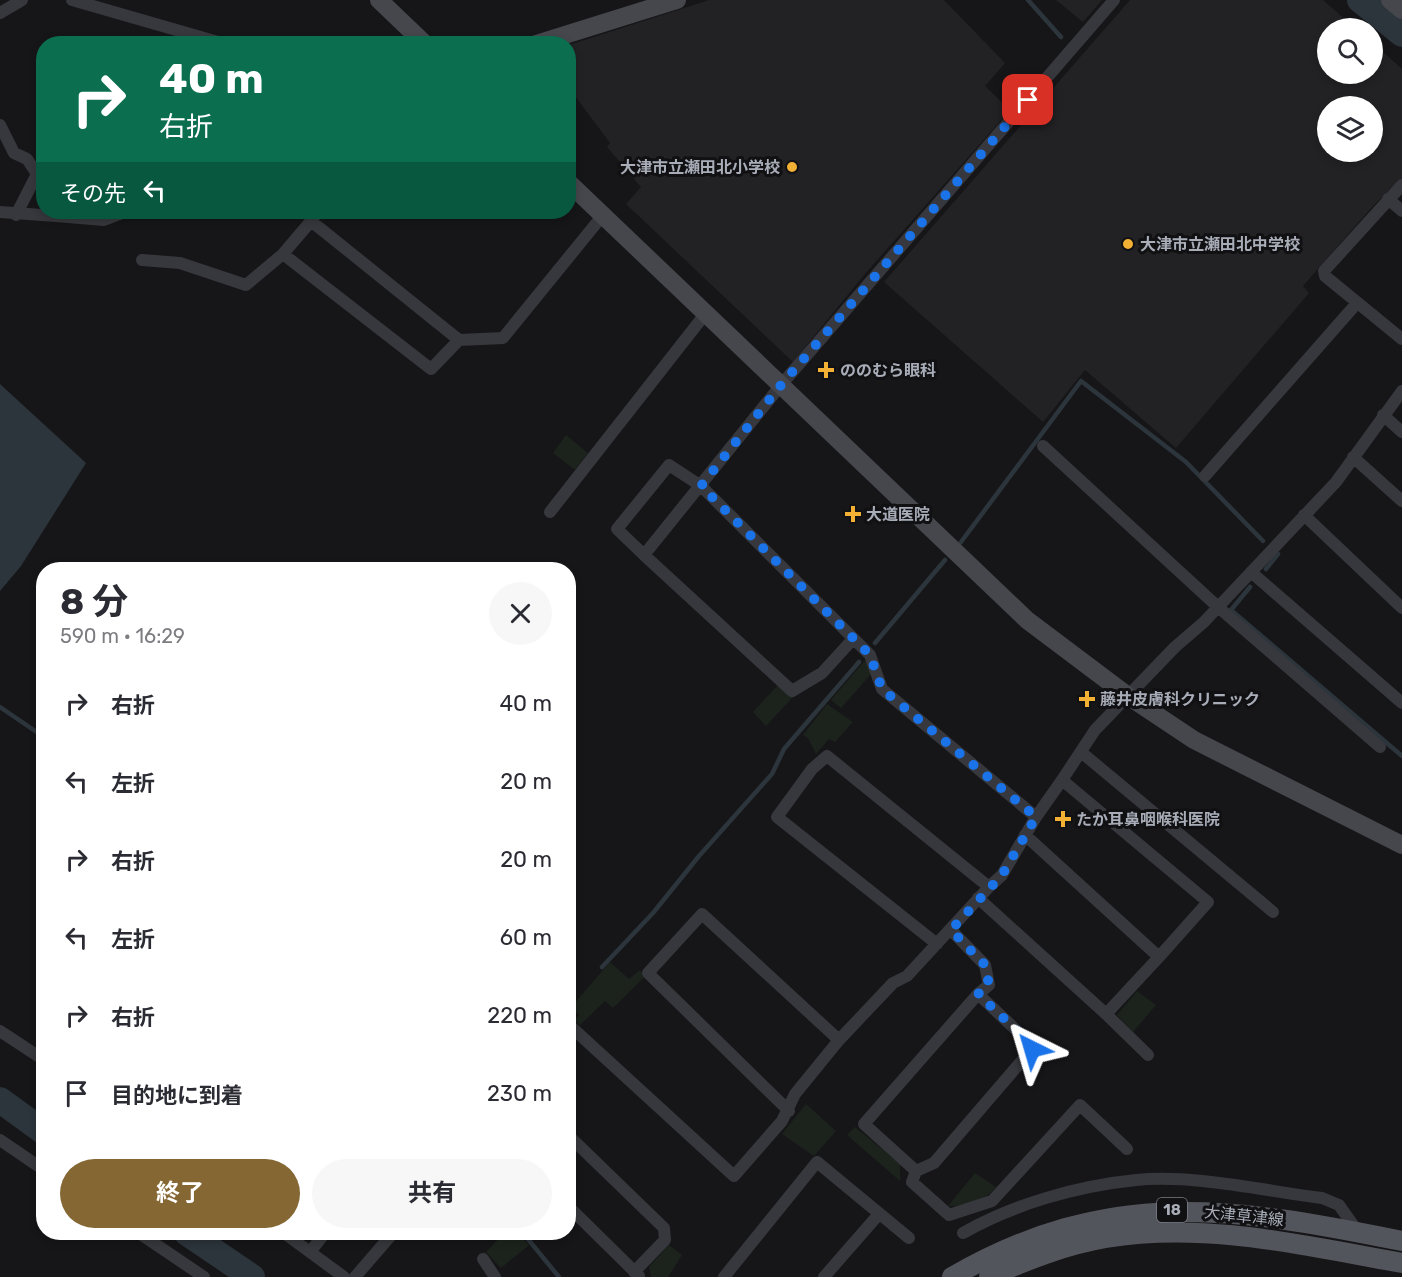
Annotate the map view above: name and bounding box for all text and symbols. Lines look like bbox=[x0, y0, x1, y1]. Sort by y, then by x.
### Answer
map controls bbox=[1317, 18, 1383, 162]
button: search bbox=[1317, 18, 1383, 84]
text: 40 m bbox=[159, 54, 264, 104]
icon: right bbox=[60, 60, 138, 138]
pin bbox=[1002, 74, 1053, 125]
icon: arrive bbox=[1011, 83, 1044, 116]
button: layers bbox=[1317, 96, 1383, 162]
text: 右折 bbox=[159, 111, 213, 143]
place label: 大津市立瀬田北小学校 bbox=[620, 158, 780, 177]
marker: 大津市立瀬田北小学校 bbox=[785, 160, 799, 174]
icon: left bbox=[138, 174, 171, 207]
text: その先 bbox=[60, 180, 126, 207]
place label: 大津市立瀬田北中学校 bbox=[1140, 235, 1300, 254]
marker: 大津市立瀬田北中学校 bbox=[1121, 237, 1135, 251]
marker: ののむら眼科 bbox=[817, 361, 835, 379]
place label: ののむら眼科 bbox=[840, 361, 936, 380]
marker: 大道医院 bbox=[844, 505, 862, 523]
place label: 大道医院 bbox=[866, 505, 930, 524]
text: 8 分 bbox=[60, 580, 128, 623]
button: close bbox=[489, 582, 552, 645]
text: 590 m · 16:29 bbox=[60, 624, 185, 648]
icon: right bbox=[60, 687, 93, 720]
text: 40 m bbox=[499, 690, 552, 717]
marker: 藤井皮膚科クリニック bbox=[1078, 690, 1096, 708]
place label: 藤井皮膚科クリニック bbox=[1100, 690, 1260, 709]
text: 右折 bbox=[111, 692, 155, 719]
icon: left bbox=[60, 765, 93, 798]
text: 20 m bbox=[500, 768, 552, 795]
text: 左折 bbox=[111, 770, 155, 797]
marker: たか耳鼻咽喉科医院 bbox=[1054, 810, 1072, 828]
place label: たか耳鼻咽喉科医院 bbox=[1076, 810, 1220, 829]
icon: right bbox=[60, 843, 93, 876]
text: 20 m bbox=[500, 846, 552, 873]
text: 右折 bbox=[111, 848, 155, 875]
icon: left bbox=[60, 921, 93, 954]
text: 60 m bbox=[500, 924, 552, 951]
text: 左折 bbox=[111, 926, 155, 953]
icon: right bbox=[60, 999, 93, 1032]
text: 220 m bbox=[487, 1002, 552, 1029]
text: 右折 bbox=[111, 1004, 155, 1031]
position arrow bbox=[1000, 1017, 1064, 1081]
icon: arrive bbox=[60, 1077, 93, 1110]
text: 230 m bbox=[487, 1080, 552, 1107]
text: 目的地に到着 bbox=[111, 1082, 243, 1109]
button: 終了 bbox=[60, 1159, 300, 1228]
button: 共有 bbox=[312, 1159, 552, 1228]
road number: 18 bbox=[1157, 1198, 1187, 1222]
street label: 大津草津線 bbox=[1203, 1202, 1285, 1230]

